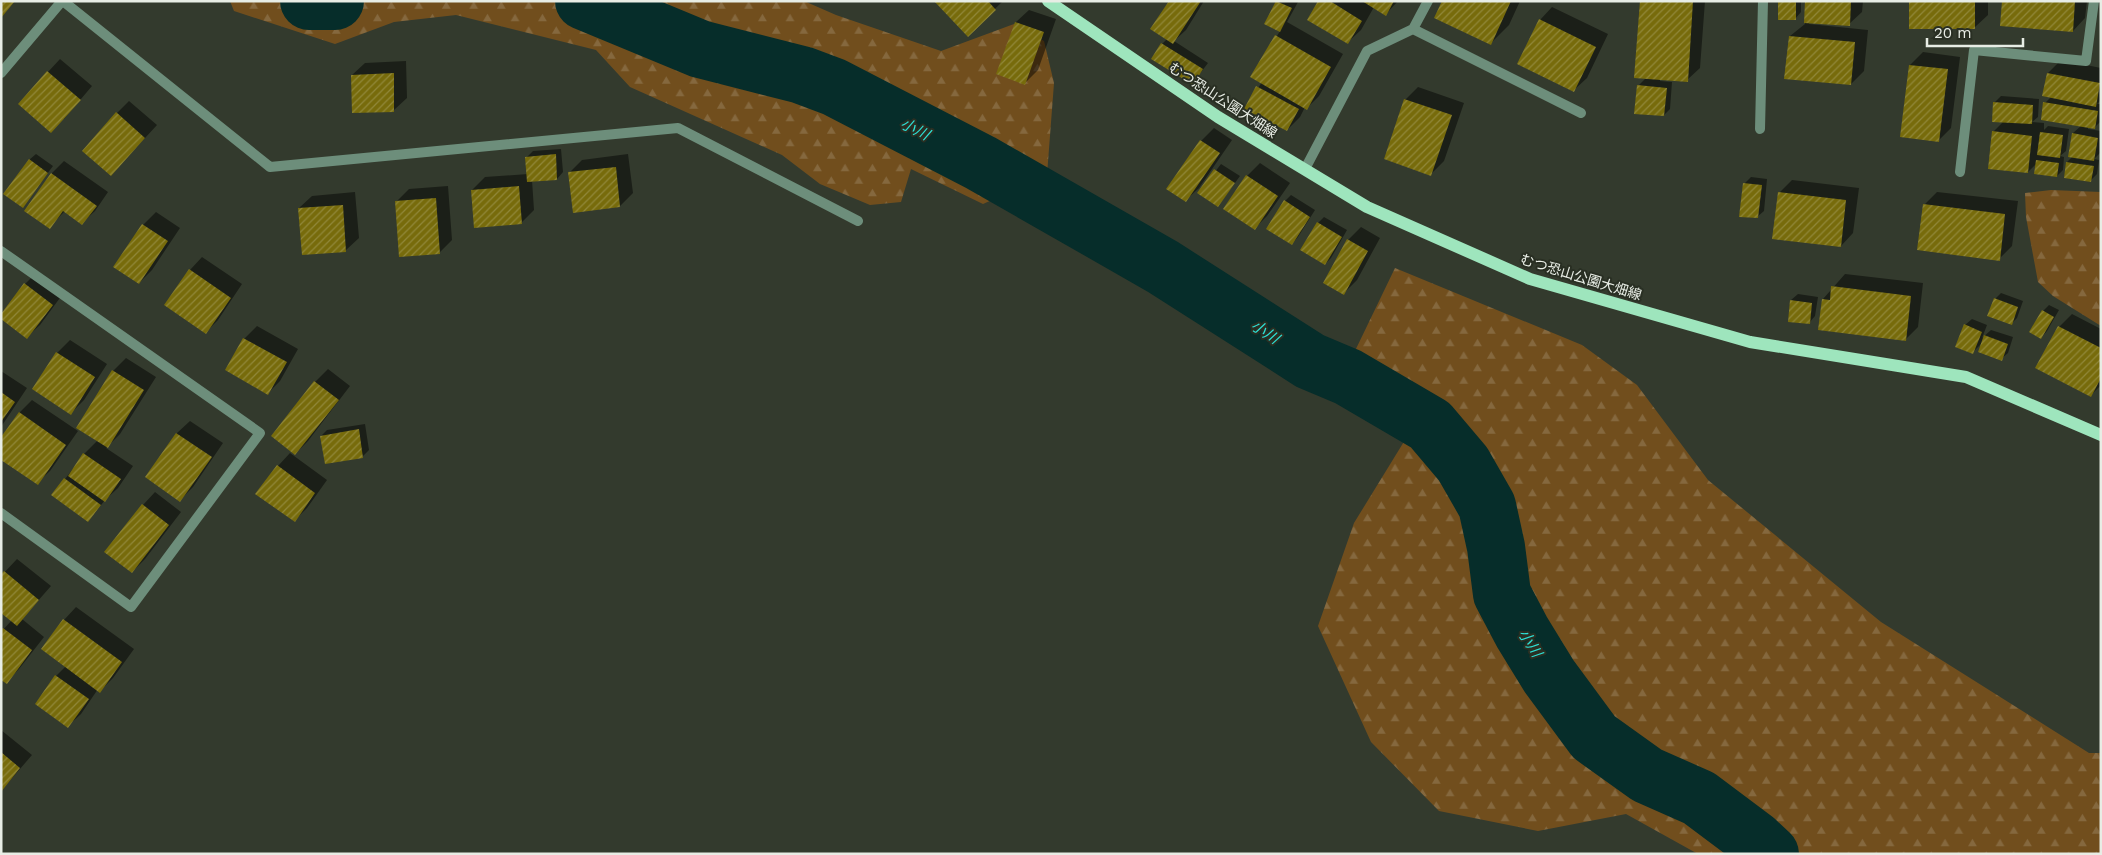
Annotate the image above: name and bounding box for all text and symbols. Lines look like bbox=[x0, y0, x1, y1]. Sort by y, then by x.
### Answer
scale bar bbox=[1927, 15, 2023, 47]
text: 20 m bbox=[1934, 24, 1972, 42]
street label: むつ恐山公園大畑線 bbox=[1166, 59, 1280, 141]
water label: 小川 bbox=[898, 114, 934, 145]
street label: むつ恐山公園大畑線 bbox=[1518, 251, 1644, 303]
water label: 小川 bbox=[1248, 316, 1284, 349]
water label: 小川 bbox=[1514, 626, 1547, 662]

